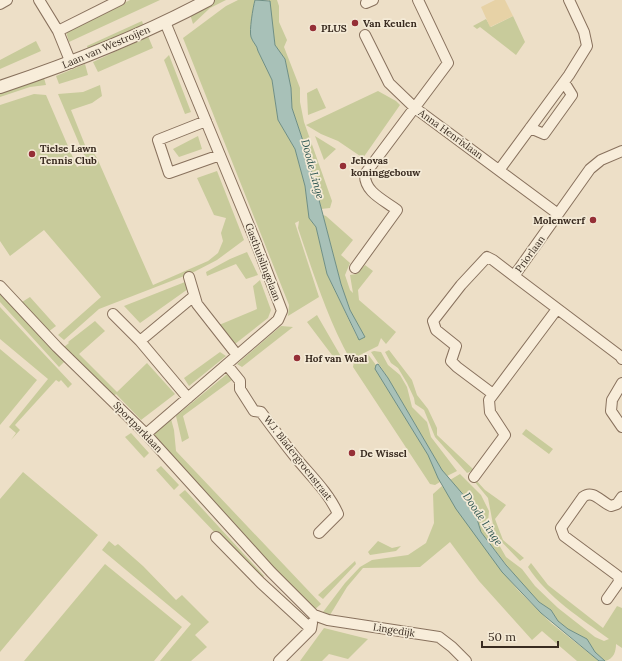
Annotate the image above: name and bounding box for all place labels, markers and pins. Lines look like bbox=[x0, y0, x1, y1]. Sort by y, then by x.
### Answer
place label: Van Keulen bbox=[363, 17, 417, 30]
marker: Van Keulen bbox=[350, 18, 360, 28]
place label: PLUS bbox=[321, 22, 347, 35]
marker: PLUS bbox=[308, 23, 318, 33]
place label: Tielse Lawn Tennis Club bbox=[40, 142, 97, 167]
marker: Tielse Lawn Tennis Club bbox=[27, 149, 37, 159]
place label: Jehovas koninggebouw bbox=[351, 154, 421, 179]
marker: Jehovas koninggebouw bbox=[338, 161, 348, 171]
place label: Molenwerf bbox=[533, 214, 586, 227]
marker: Molenwerf bbox=[588, 215, 598, 225]
place label: Hof van Waal bbox=[305, 352, 367, 365]
marker: Hof van Waal bbox=[292, 353, 302, 363]
place label: De Wissel bbox=[360, 447, 407, 460]
marker: De Wissel bbox=[347, 448, 357, 458]

